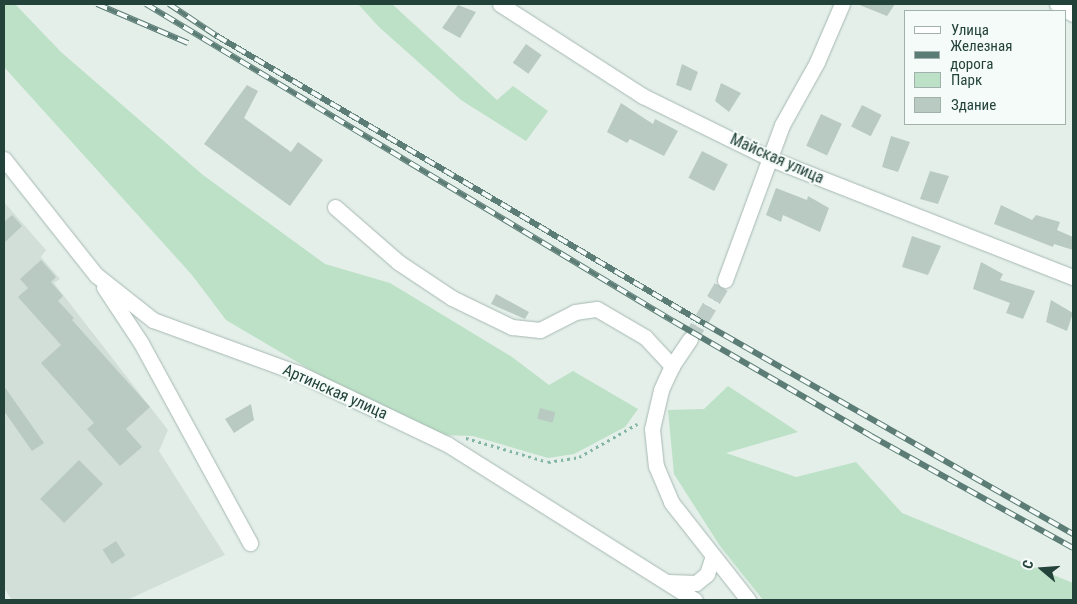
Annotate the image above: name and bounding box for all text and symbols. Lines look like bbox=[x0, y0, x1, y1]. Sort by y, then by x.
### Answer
legend bbox=[904, 10, 1067, 125]
text: Улица bbox=[951, 21, 989, 39]
text: Железная дорога bbox=[950, 37, 1012, 73]
text: Парк bbox=[951, 71, 982, 89]
text: Здание bbox=[951, 96, 996, 114]
street label: Майская улица bbox=[727, 130, 827, 188]
street label: Артинская улица bbox=[280, 360, 390, 424]
north arrow bbox=[1017, 544, 1067, 594]
text: С bbox=[1019, 558, 1037, 571]

